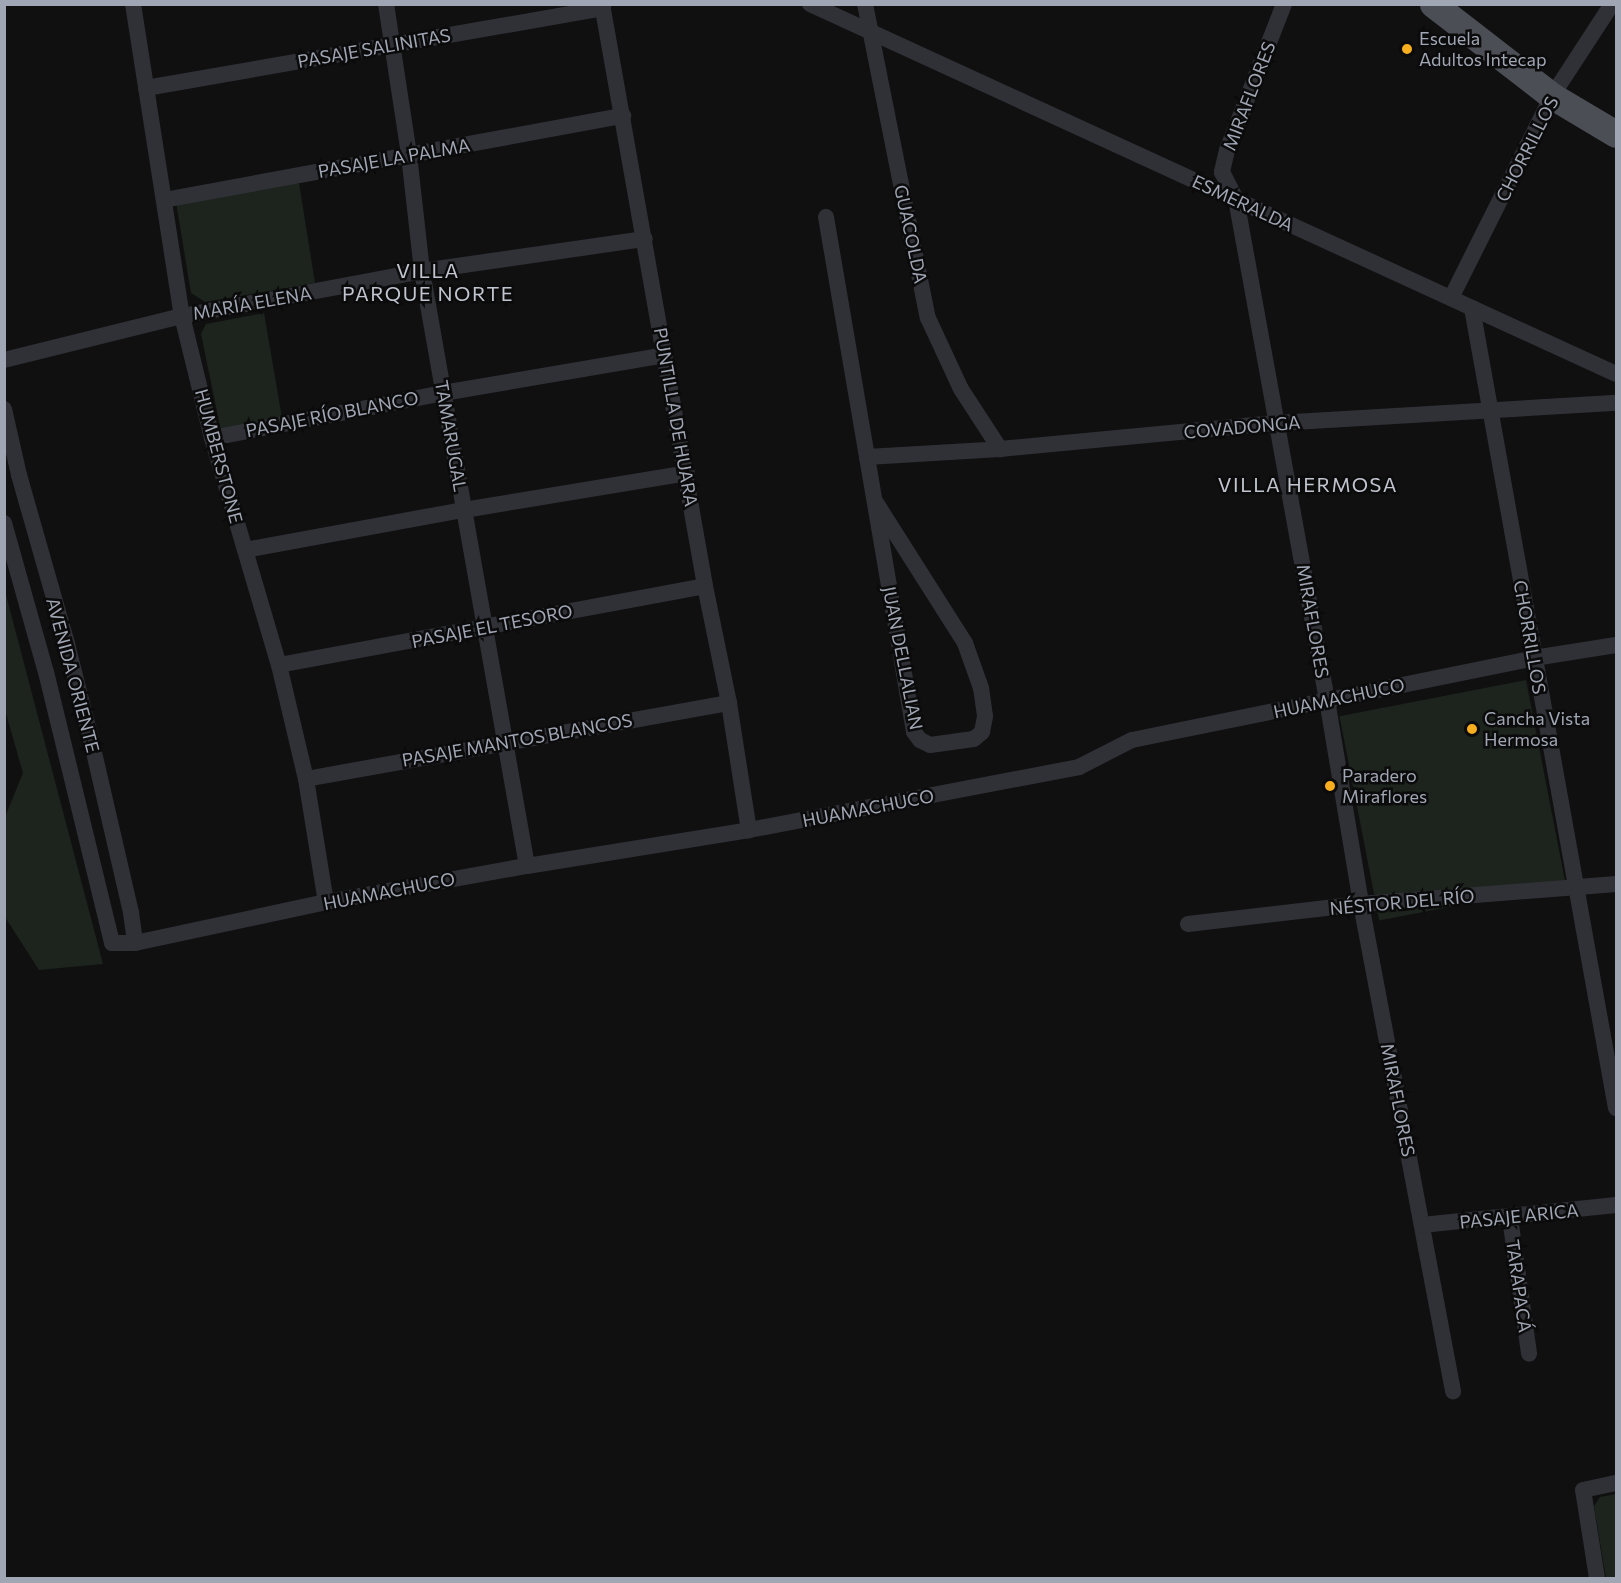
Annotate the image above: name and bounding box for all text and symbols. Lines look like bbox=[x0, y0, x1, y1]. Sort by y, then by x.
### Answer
street label: PASAJE SALINITAS bbox=[296, 24, 452, 72]
place label: Escuela Adultos Intecap bbox=[1419, 28, 1547, 70]
street label: MIRAFLORES bbox=[1218, 38, 1280, 154]
marker: Escuela Adultos Intecap bbox=[1400, 42, 1414, 56]
street label: CHORRILLOS bbox=[1491, 93, 1563, 205]
street label: PASAJE LA PALMA bbox=[316, 134, 472, 182]
street label: ESMERALDA bbox=[1189, 170, 1297, 236]
street label: GUACOLDA bbox=[890, 183, 932, 285]
district label: VILLA PARQUE NORTE bbox=[342, 258, 514, 305]
street label: MARÍA ELENA bbox=[191, 282, 313, 324]
street label: PUNTILLA DE HUARA bbox=[650, 326, 702, 508]
street label: TAMARUGAL bbox=[431, 379, 471, 493]
street label: HUMBERSTONE bbox=[191, 386, 247, 526]
street label: PASAJE RÍO BLANCO bbox=[244, 387, 420, 441]
street label: COVADONGA bbox=[1183, 411, 1301, 443]
district label: VILLA HERMOSA bbox=[1218, 472, 1398, 496]
street label: MIRAFLORES bbox=[1292, 562, 1334, 680]
street label: CHORRILLOS bbox=[1509, 578, 1551, 696]
street label: JUAN DELLALIAN bbox=[879, 584, 927, 732]
street label: AVENIDA ORIENTE bbox=[42, 595, 104, 755]
street label: PASAJE EL TESORO bbox=[410, 600, 574, 652]
street label: HUAMACHUCO bbox=[1271, 674, 1407, 722]
place label: Cancha Vista Hermosa bbox=[1484, 708, 1590, 750]
street label: PASAJE MANTOS BLANCOS bbox=[400, 709, 634, 771]
marker: Cancha Vista Hermosa bbox=[1465, 722, 1479, 736]
place label: Paradero Miraflores bbox=[1342, 765, 1427, 808]
marker: Paradero Miraflores bbox=[1323, 779, 1337, 793]
street label: HUAMACHUCO bbox=[800, 785, 936, 831]
street label: HUAMACHUCO bbox=[321, 868, 457, 914]
street label: NÉSTOR DEL RÍO bbox=[1329, 885, 1475, 919]
street label: MIRAFLORES bbox=[1376, 1041, 1420, 1159]
street label: PASAJE ARICA bbox=[1459, 1199, 1579, 1233]
street label: TARAPACÁ bbox=[1502, 1238, 1536, 1334]

